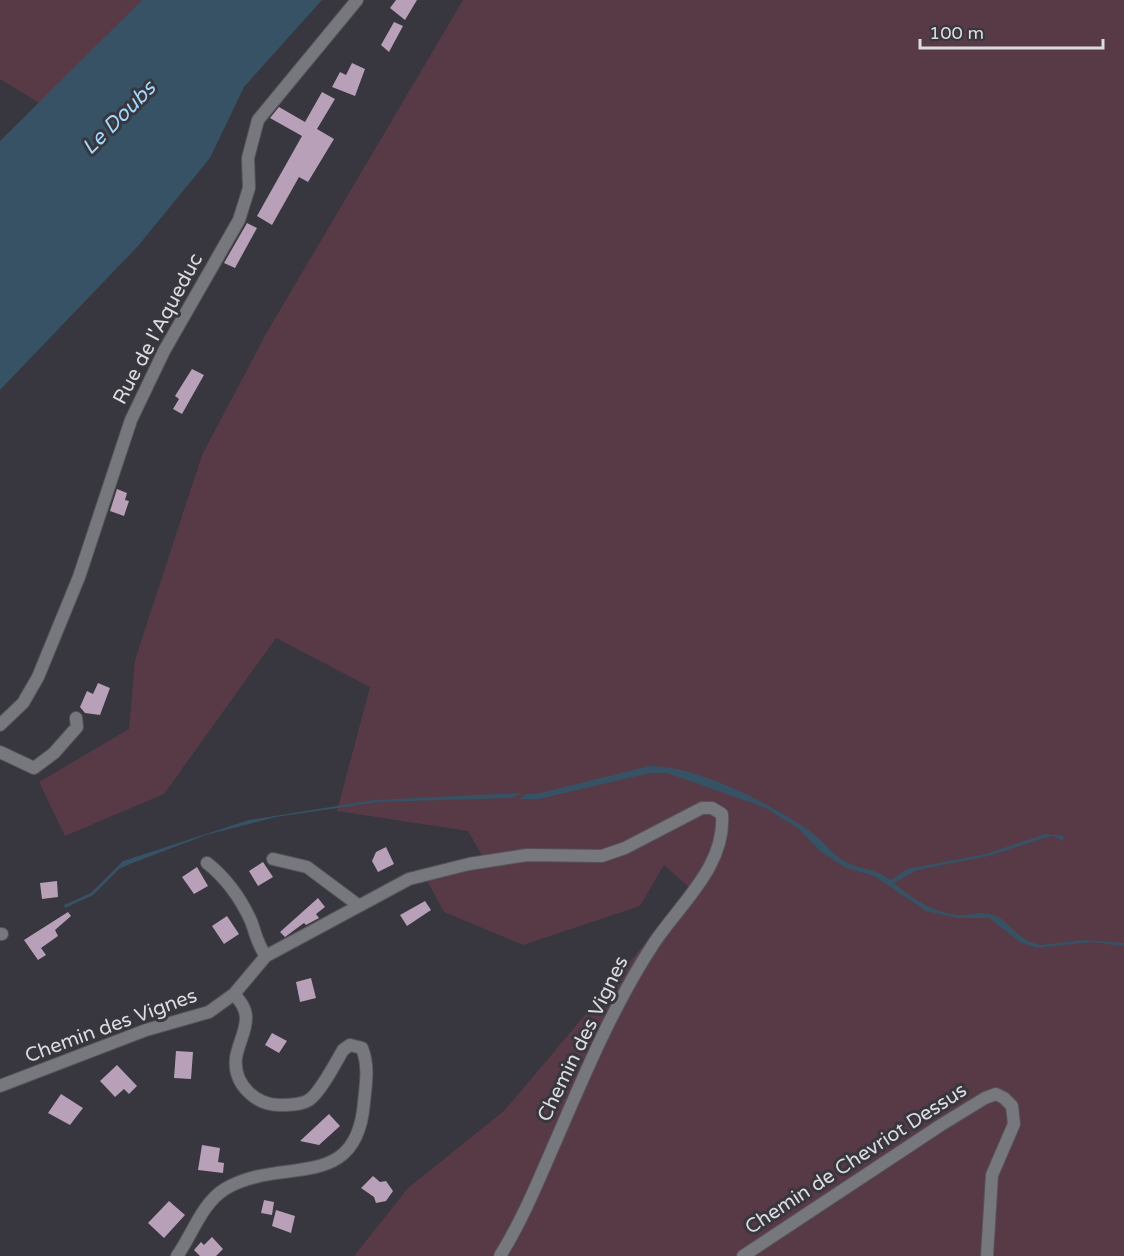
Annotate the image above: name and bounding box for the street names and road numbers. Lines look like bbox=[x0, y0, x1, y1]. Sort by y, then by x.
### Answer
street label: Rue de l'Aqueduc bbox=[108, 249, 208, 409]
street label: Chemin des Vignes bbox=[532, 952, 634, 1126]
street label: Chemin des Vignes bbox=[22, 984, 200, 1068]
street label: Chemin de Chevriot Dessus bbox=[741, 1078, 971, 1240]

